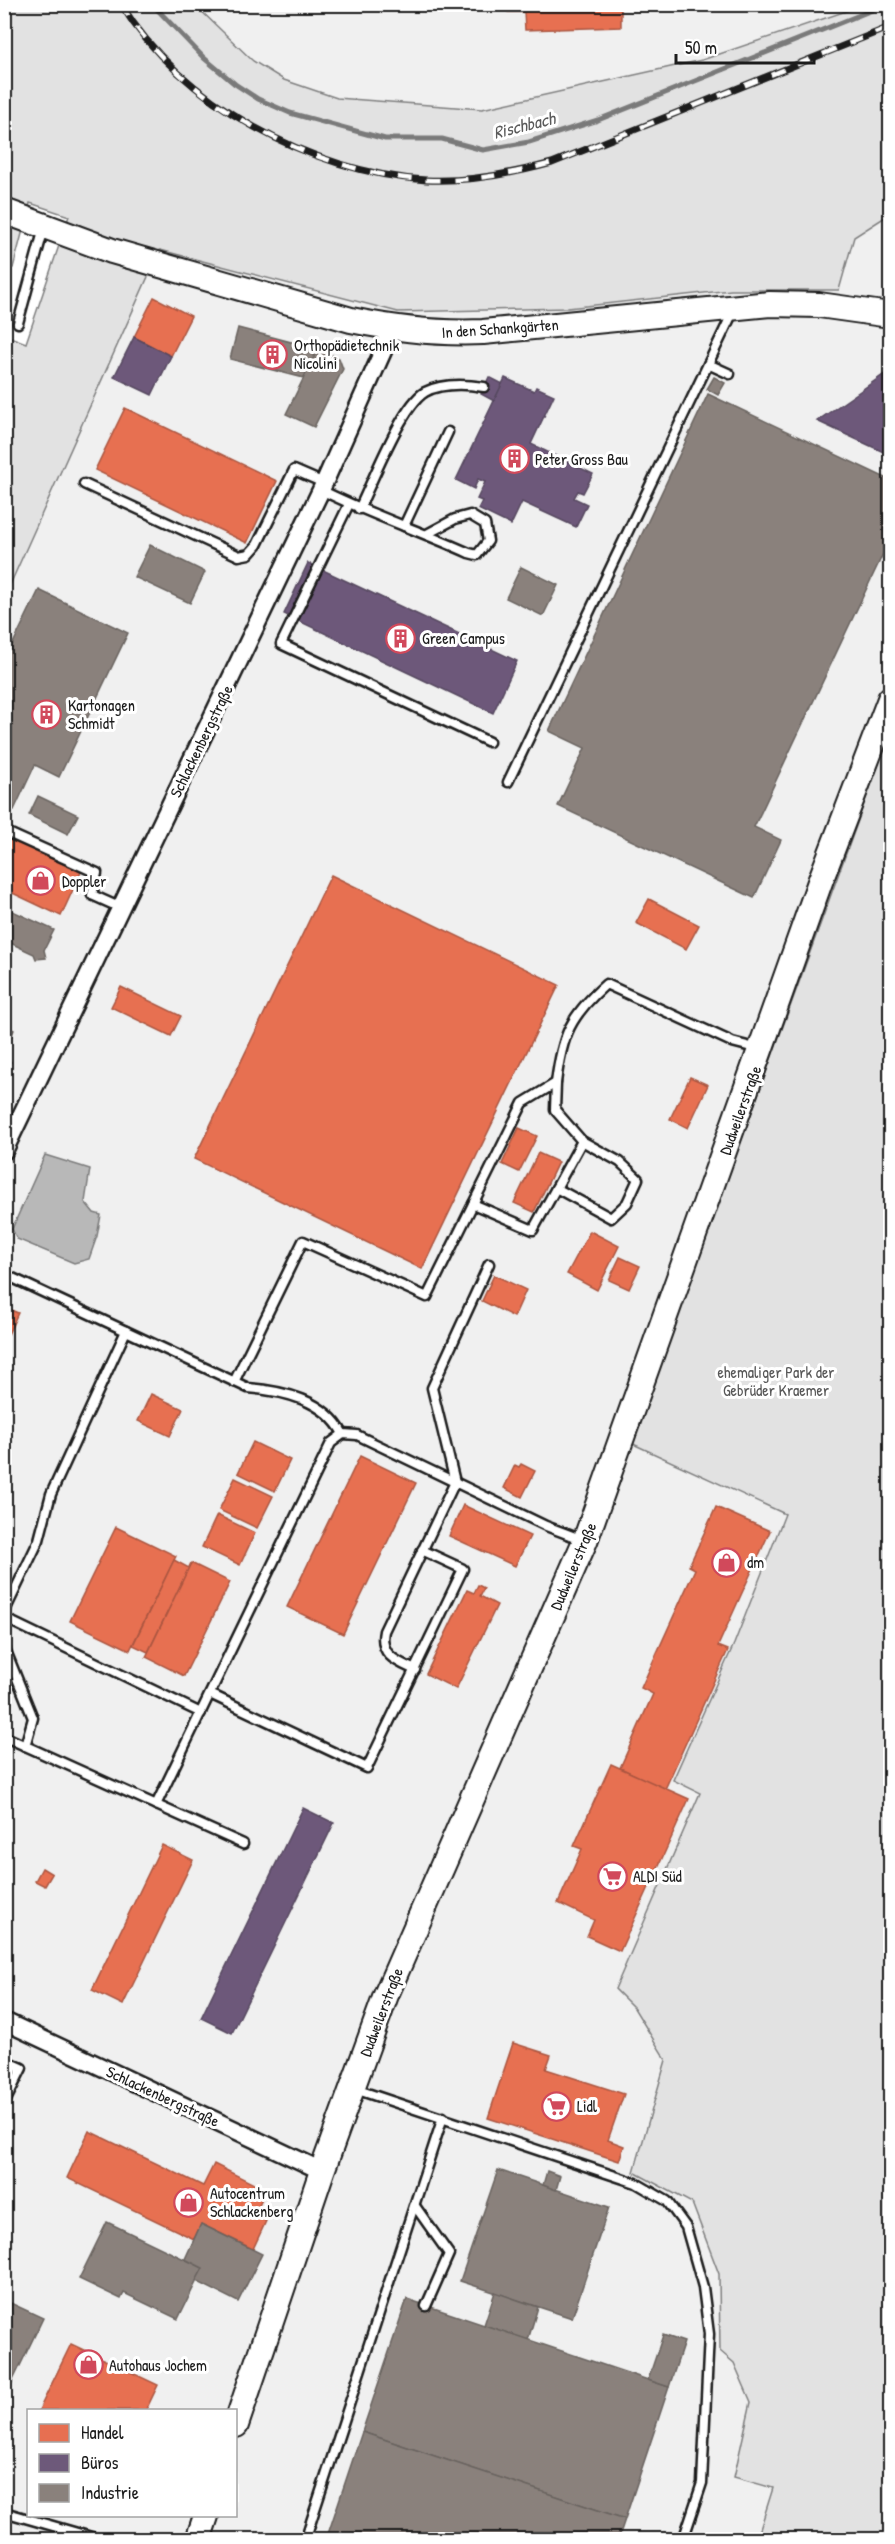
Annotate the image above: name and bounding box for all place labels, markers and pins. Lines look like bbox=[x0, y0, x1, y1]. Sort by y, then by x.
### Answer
place label: Orthopädietechnik Nicolini bbox=[294, 334, 400, 374]
building icon: Orthopädietechnik Nicolini bbox=[257, 338, 289, 370]
building icon: Peter Gross Bau bbox=[498, 443, 530, 475]
place label: Peter Gross Bau bbox=[535, 448, 628, 470]
building icon: Green Campus bbox=[385, 622, 417, 654]
place label: Green Campus bbox=[422, 627, 505, 649]
place label: Kartonagen Schmidt bbox=[68, 694, 135, 734]
building icon: Kartonagen Schmidt bbox=[31, 698, 63, 730]
shop icon: Doppler bbox=[25, 865, 57, 897]
place label: Doppler bbox=[62, 870, 107, 892]
shop icon: dm bbox=[710, 1546, 742, 1578]
place label: dm bbox=[747, 1551, 764, 1573]
supermarket icon: ALDI Süd bbox=[596, 1860, 628, 1892]
place label: ALDI Süd bbox=[633, 1865, 682, 1887]
supermarket icon: Lidl bbox=[540, 2090, 572, 2122]
place label: Lidl bbox=[577, 2095, 598, 2117]
place label: Autocentrum Schlackenberg bbox=[210, 2182, 294, 2222]
shop icon: Autocentrum Schlackenberg bbox=[173, 2186, 205, 2218]
shop icon: Autohaus Jochem bbox=[72, 2349, 104, 2381]
place label: Autohaus Jochem bbox=[109, 2354, 207, 2376]

